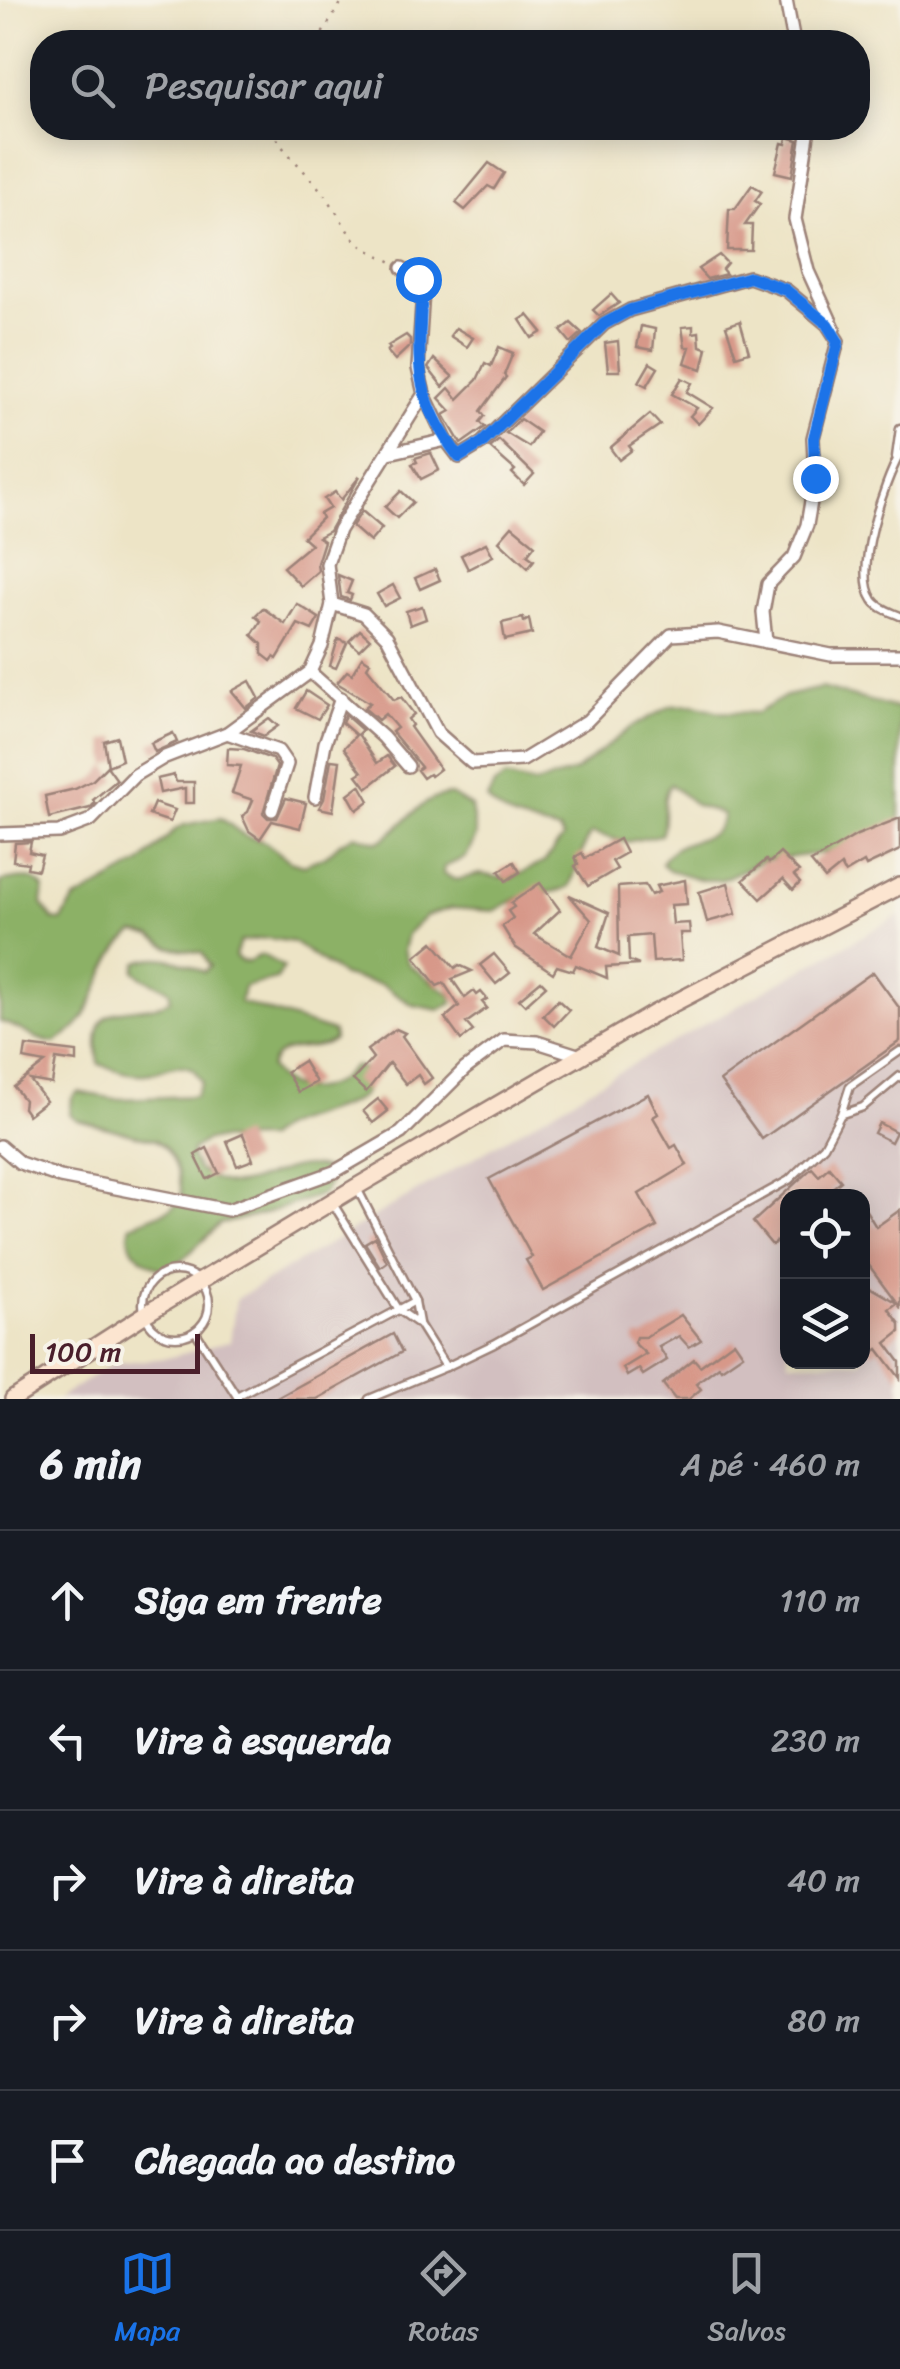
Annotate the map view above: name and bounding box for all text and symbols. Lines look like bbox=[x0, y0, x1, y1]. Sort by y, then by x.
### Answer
search box bbox=[30, 30, 870, 140]
text: Pesquisar aqui bbox=[145, 52, 383, 119]
icon: search bbox=[65, 58, 120, 113]
route start bbox=[396, 257, 442, 303]
route end bbox=[793, 456, 839, 502]
map controls bbox=[780, 1189, 870, 1369]
button: locate bbox=[780, 1189, 870, 1279]
button: layers bbox=[780, 1279, 870, 1369]
text: 100 m bbox=[45, 1327, 121, 1376]
scale bar bbox=[30, 1329, 200, 1374]
text: 6 min bbox=[40, 1427, 141, 1501]
text: A pé · 460 m bbox=[681, 1436, 860, 1493]
text: Siga em frente bbox=[135, 1567, 382, 1634]
text: 110 m bbox=[779, 1572, 860, 1629]
icon: ahead bbox=[40, 1573, 95, 1628]
text: Vire à esquerda bbox=[135, 1707, 391, 1774]
text: 230 m bbox=[771, 1712, 860, 1769]
icon: left bbox=[40, 1713, 95, 1768]
text: Vire à direita bbox=[135, 1847, 354, 1914]
text: 40 m bbox=[787, 1852, 860, 1909]
icon: right bbox=[40, 1853, 95, 1908]
text: Vire à direita bbox=[135, 1987, 354, 2054]
text: 80 m bbox=[788, 1992, 860, 2049]
icon: right bbox=[40, 1993, 95, 2048]
text: Chegada ao destino bbox=[135, 2127, 455, 2194]
icon: arrive bbox=[40, 2133, 95, 2188]
tab: Mapa bbox=[114, 2246, 180, 2355]
tab: Rotas bbox=[408, 2246, 479, 2355]
tab: Salvos bbox=[707, 2246, 786, 2355]

